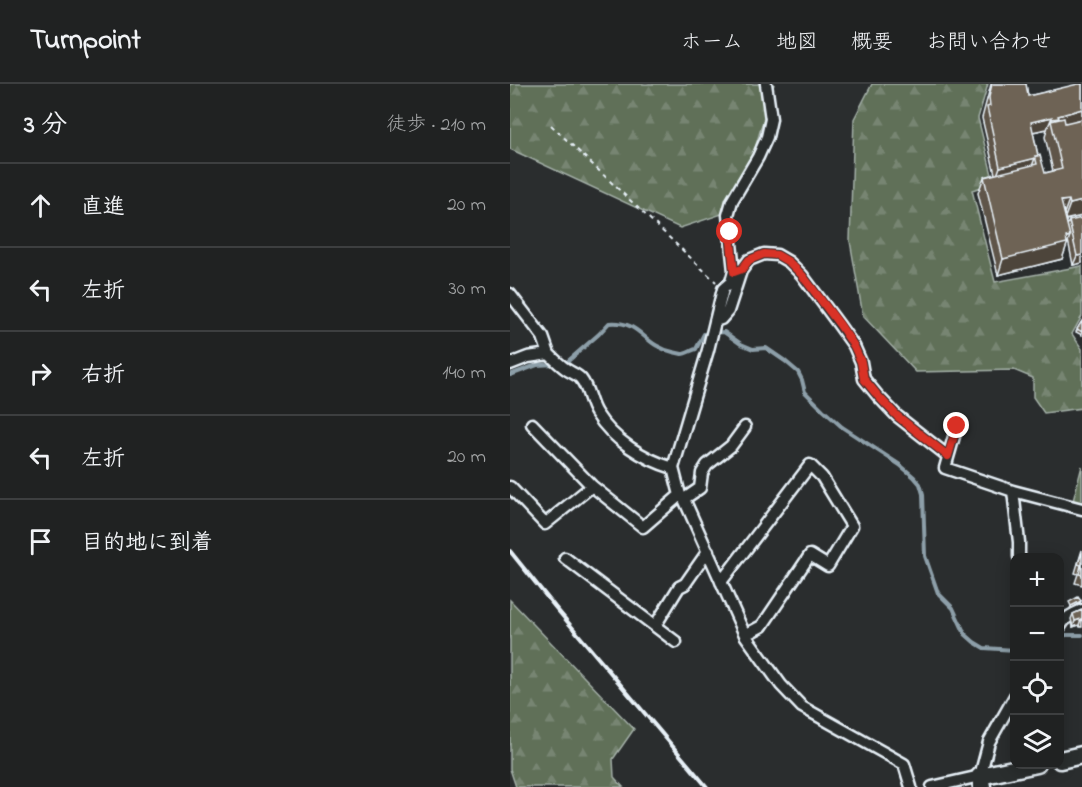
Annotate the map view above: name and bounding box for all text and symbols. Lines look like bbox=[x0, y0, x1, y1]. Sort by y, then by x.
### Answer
text: Turnpoint bbox=[30, 21, 141, 62]
text: ホーム bbox=[681, 28, 743, 58]
text: 地図 bbox=[776, 28, 818, 58]
text: 概要 bbox=[851, 28, 893, 58]
text: お問い合わせ bbox=[926, 28, 1052, 58]
text: 3 分 bbox=[24, 107, 67, 145]
text: 徒歩 · 210 m bbox=[386, 111, 486, 140]
icon: ahead bbox=[24, 189, 57, 222]
text: 20 m bbox=[447, 191, 486, 220]
text: 直進 bbox=[81, 192, 125, 224]
route start bbox=[716, 218, 742, 244]
icon: left bbox=[24, 273, 57, 306]
text: 30 m bbox=[449, 275, 486, 304]
text: 左折 bbox=[81, 276, 125, 308]
icon: right bbox=[24, 357, 57, 390]
text: 140 m bbox=[442, 359, 486, 388]
text: 右折 bbox=[81, 360, 125, 392]
route end bbox=[943, 412, 969, 438]
icon: left bbox=[24, 441, 57, 474]
text: 20 m bbox=[447, 443, 486, 472]
text: 左折 bbox=[81, 444, 125, 476]
icon: arrive bbox=[24, 525, 57, 558]
text: 目的地に到着 bbox=[81, 528, 213, 560]
map controls bbox=[1010, 553, 1064, 769]
button: + bbox=[1010, 553, 1064, 607]
button: − bbox=[1010, 607, 1064, 661]
button: locate bbox=[1010, 661, 1064, 715]
button: layers bbox=[1010, 715, 1064, 769]

